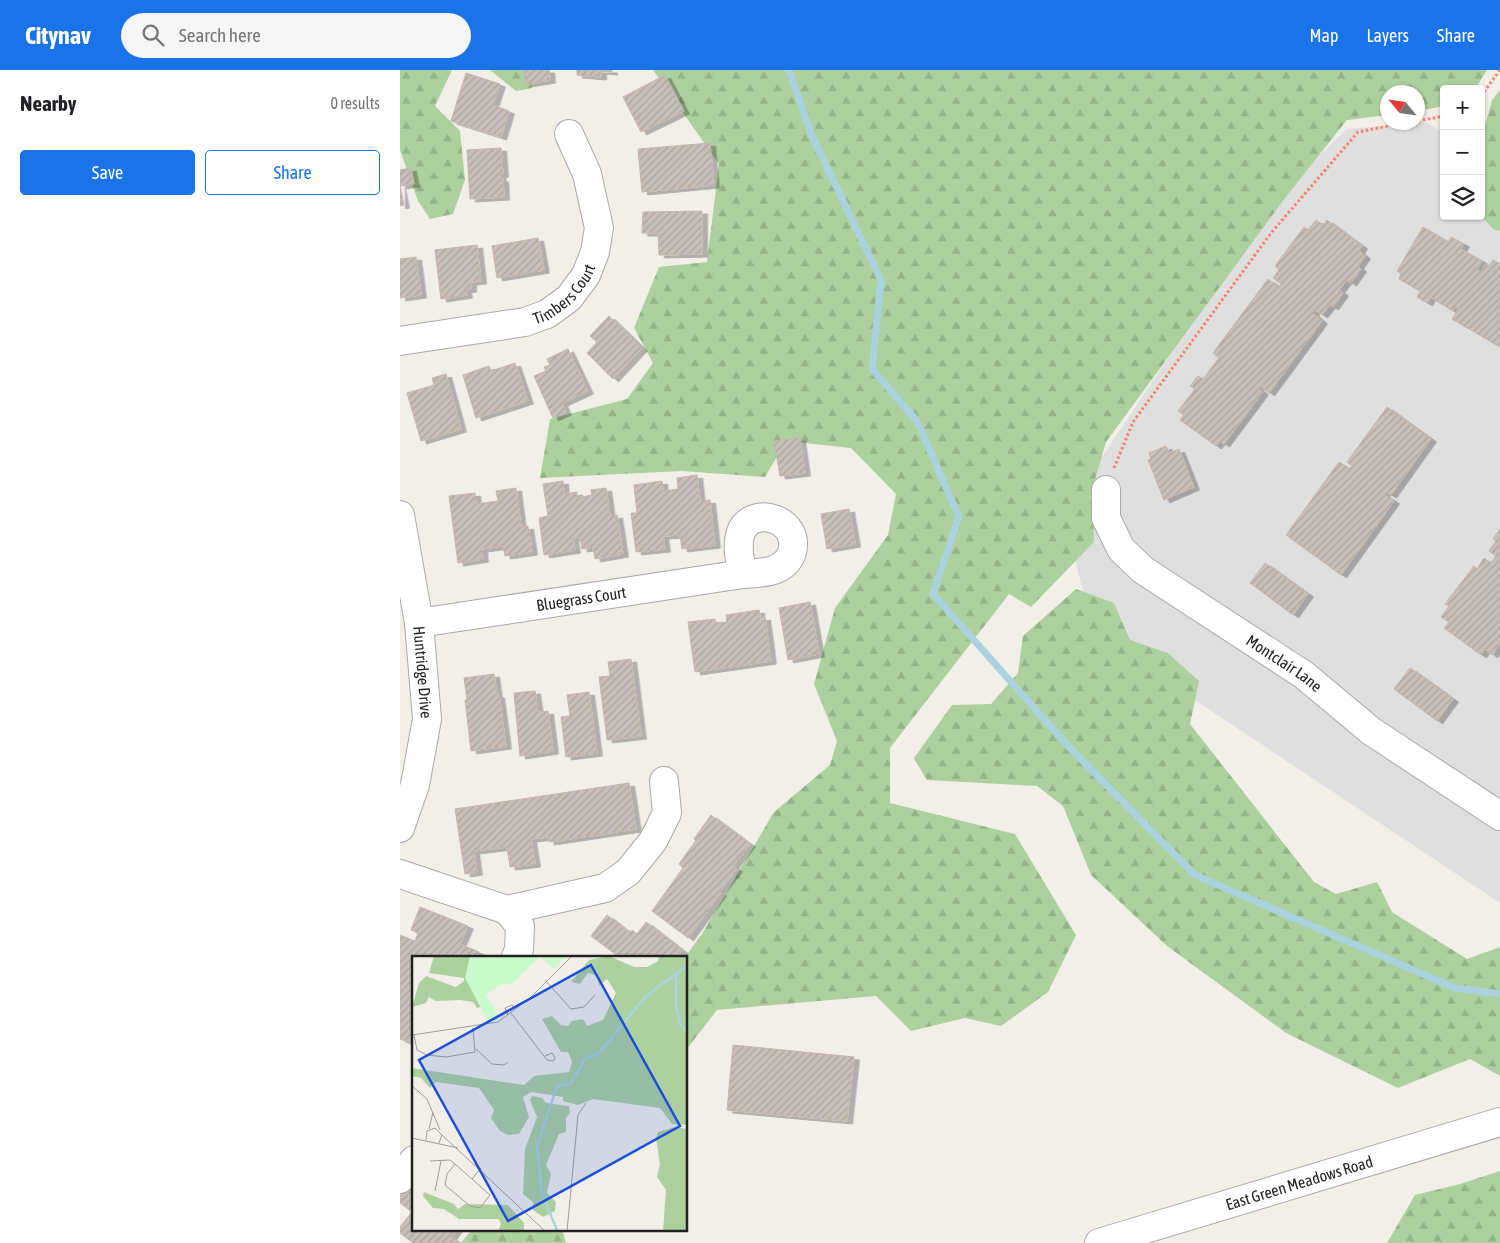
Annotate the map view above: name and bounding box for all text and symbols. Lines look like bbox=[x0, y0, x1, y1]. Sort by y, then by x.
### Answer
search box bbox=[121, 13, 471, 58]
icon: search bbox=[139, 21, 167, 49]
text: Citynav bbox=[25, 22, 91, 49]
text: Search here bbox=[179, 24, 261, 46]
text: Map bbox=[1309, 25, 1338, 46]
text: Layers bbox=[1366, 25, 1409, 46]
text: Share bbox=[1437, 25, 1475, 46]
north arrow bbox=[1380, 85, 1425, 130]
map controls bbox=[1440, 85, 1485, 220]
button: + bbox=[1440, 85, 1485, 130]
text: Nearby bbox=[20, 91, 76, 115]
text: 0 results bbox=[330, 94, 380, 112]
button: − bbox=[1440, 130, 1485, 175]
button: Save bbox=[20, 150, 195, 195]
button: Share bbox=[205, 150, 380, 195]
button: layers bbox=[1440, 175, 1485, 220]
street label: Timbers Court bbox=[530, 261, 598, 327]
street label: Bluegrass Court bbox=[535, 583, 628, 614]
street label: Huntridge Drive bbox=[410, 625, 436, 719]
street label: Montclair Lane bbox=[1243, 631, 1326, 695]
inset map bbox=[412, 956, 688, 1230]
street label: East Green Meadows Road bbox=[1223, 1152, 1375, 1213]

